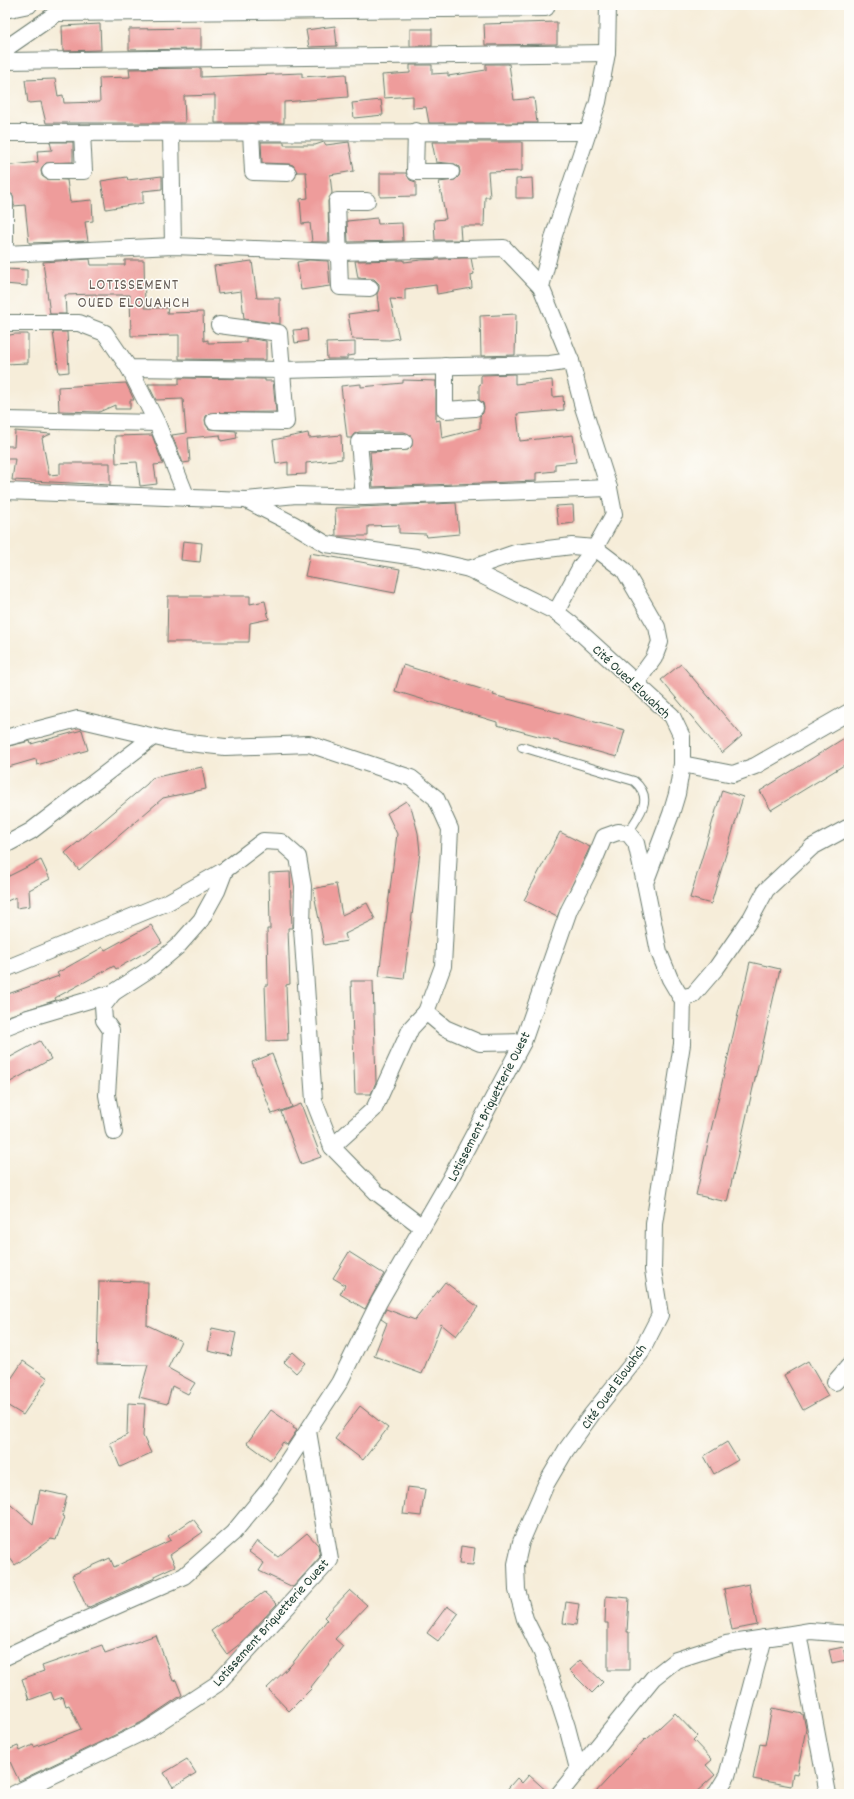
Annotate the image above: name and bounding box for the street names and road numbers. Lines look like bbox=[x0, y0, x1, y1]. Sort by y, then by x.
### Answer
street label: Cité Oued Elouahch bbox=[587, 641, 674, 724]
street label: Lotissement Briquetterie Ouest bbox=[443, 1028, 536, 1185]
street label: Cité Oued Elouahch bbox=[577, 1340, 652, 1434]
street label: Lotissement Briquetterie Ouest bbox=[209, 1555, 334, 1692]

